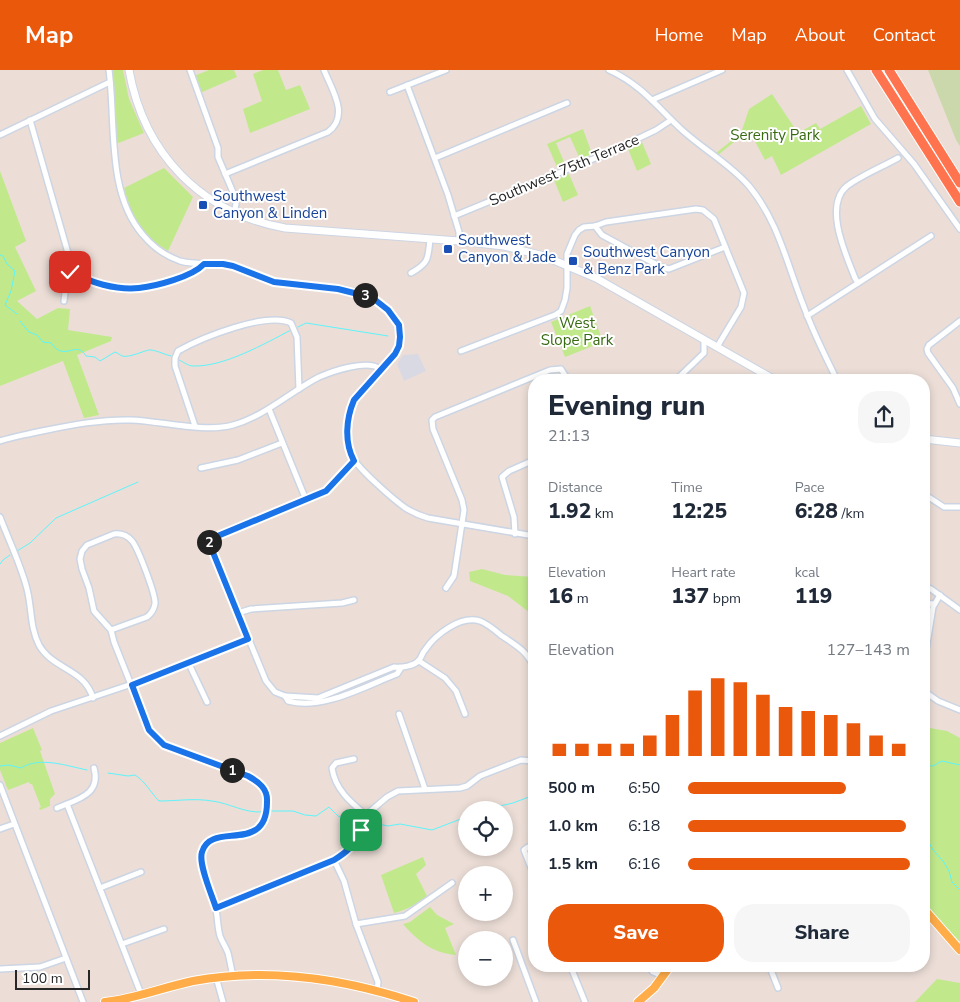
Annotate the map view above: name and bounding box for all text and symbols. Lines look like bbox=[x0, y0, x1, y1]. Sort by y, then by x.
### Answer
text: Map bbox=[25, 19, 73, 51]
text: Home bbox=[655, 23, 703, 47]
text: Map bbox=[731, 23, 767, 47]
text: About bbox=[795, 23, 845, 47]
text: Contact bbox=[873, 23, 935, 47]
park label: Serenity Park bbox=[730, 125, 820, 145]
street label: Southwest 75th Terrace bbox=[486, 129, 642, 211]
place label: Southwest Canyon & Linden bbox=[213, 186, 327, 223]
marker: Southwest Canyon & Linden bbox=[197, 199, 209, 211]
place label: Southwest Canyon & Jade bbox=[458, 230, 556, 267]
place label: Southwest Canyon & Benz Park bbox=[583, 242, 710, 279]
marker: Southwest Canyon & Jade bbox=[442, 243, 454, 255]
pin bbox=[49, 251, 91, 293]
marker: Southwest Canyon & Benz Park bbox=[567, 255, 579, 267]
icon: check bbox=[56, 258, 84, 286]
pin: 3 bbox=[352, 282, 378, 308]
text: 3 bbox=[361, 286, 370, 305]
park label: West Slope Park bbox=[541, 313, 614, 350]
text: Evening run bbox=[548, 387, 705, 425]
button: share bbox=[858, 391, 910, 443]
text: 21:13 bbox=[548, 425, 590, 447]
text: Distance bbox=[548, 478, 602, 497]
text: Time bbox=[671, 478, 702, 497]
text: Pace bbox=[795, 478, 824, 497]
text: 1.92 bbox=[548, 497, 591, 525]
text: 12:25 bbox=[671, 497, 727, 525]
text: 6:28 bbox=[795, 497, 838, 525]
text: km bbox=[591, 504, 614, 523]
text: /km bbox=[838, 504, 864, 523]
pin: 2 bbox=[196, 530, 222, 554]
text: 2 bbox=[205, 533, 214, 552]
text: Elevation bbox=[548, 563, 606, 582]
text: Heart rate bbox=[671, 563, 735, 582]
text: kcal bbox=[795, 563, 819, 582]
text: 16 bbox=[548, 582, 573, 610]
text: 137 bbox=[671, 582, 709, 610]
text: 119 bbox=[795, 582, 832, 610]
text: m bbox=[573, 589, 589, 608]
text: bpm bbox=[709, 589, 741, 608]
text: Elevation bbox=[548, 639, 614, 661]
text: 127–143 m bbox=[827, 639, 910, 661]
pin: 1 bbox=[220, 758, 244, 782]
text: 1 bbox=[228, 761, 237, 780]
text: 500 m bbox=[548, 777, 595, 799]
text: 6:50 bbox=[628, 777, 660, 799]
map controls bbox=[458, 801, 513, 986]
button: locate bbox=[458, 801, 513, 856]
pin bbox=[340, 809, 382, 851]
text: 1.0 km bbox=[548, 815, 598, 837]
text: 6:18 bbox=[628, 815, 660, 837]
icon: arrive bbox=[347, 816, 375, 844]
text: 1.5 km bbox=[548, 853, 598, 875]
text: 6:16 bbox=[628, 853, 660, 875]
button: + bbox=[458, 866, 513, 921]
button: Save bbox=[548, 904, 724, 962]
button: Share bbox=[734, 904, 910, 962]
button: − bbox=[458, 931, 513, 986]
scale bar bbox=[15, 967, 90, 990]
text: 100 m bbox=[22, 969, 63, 988]

